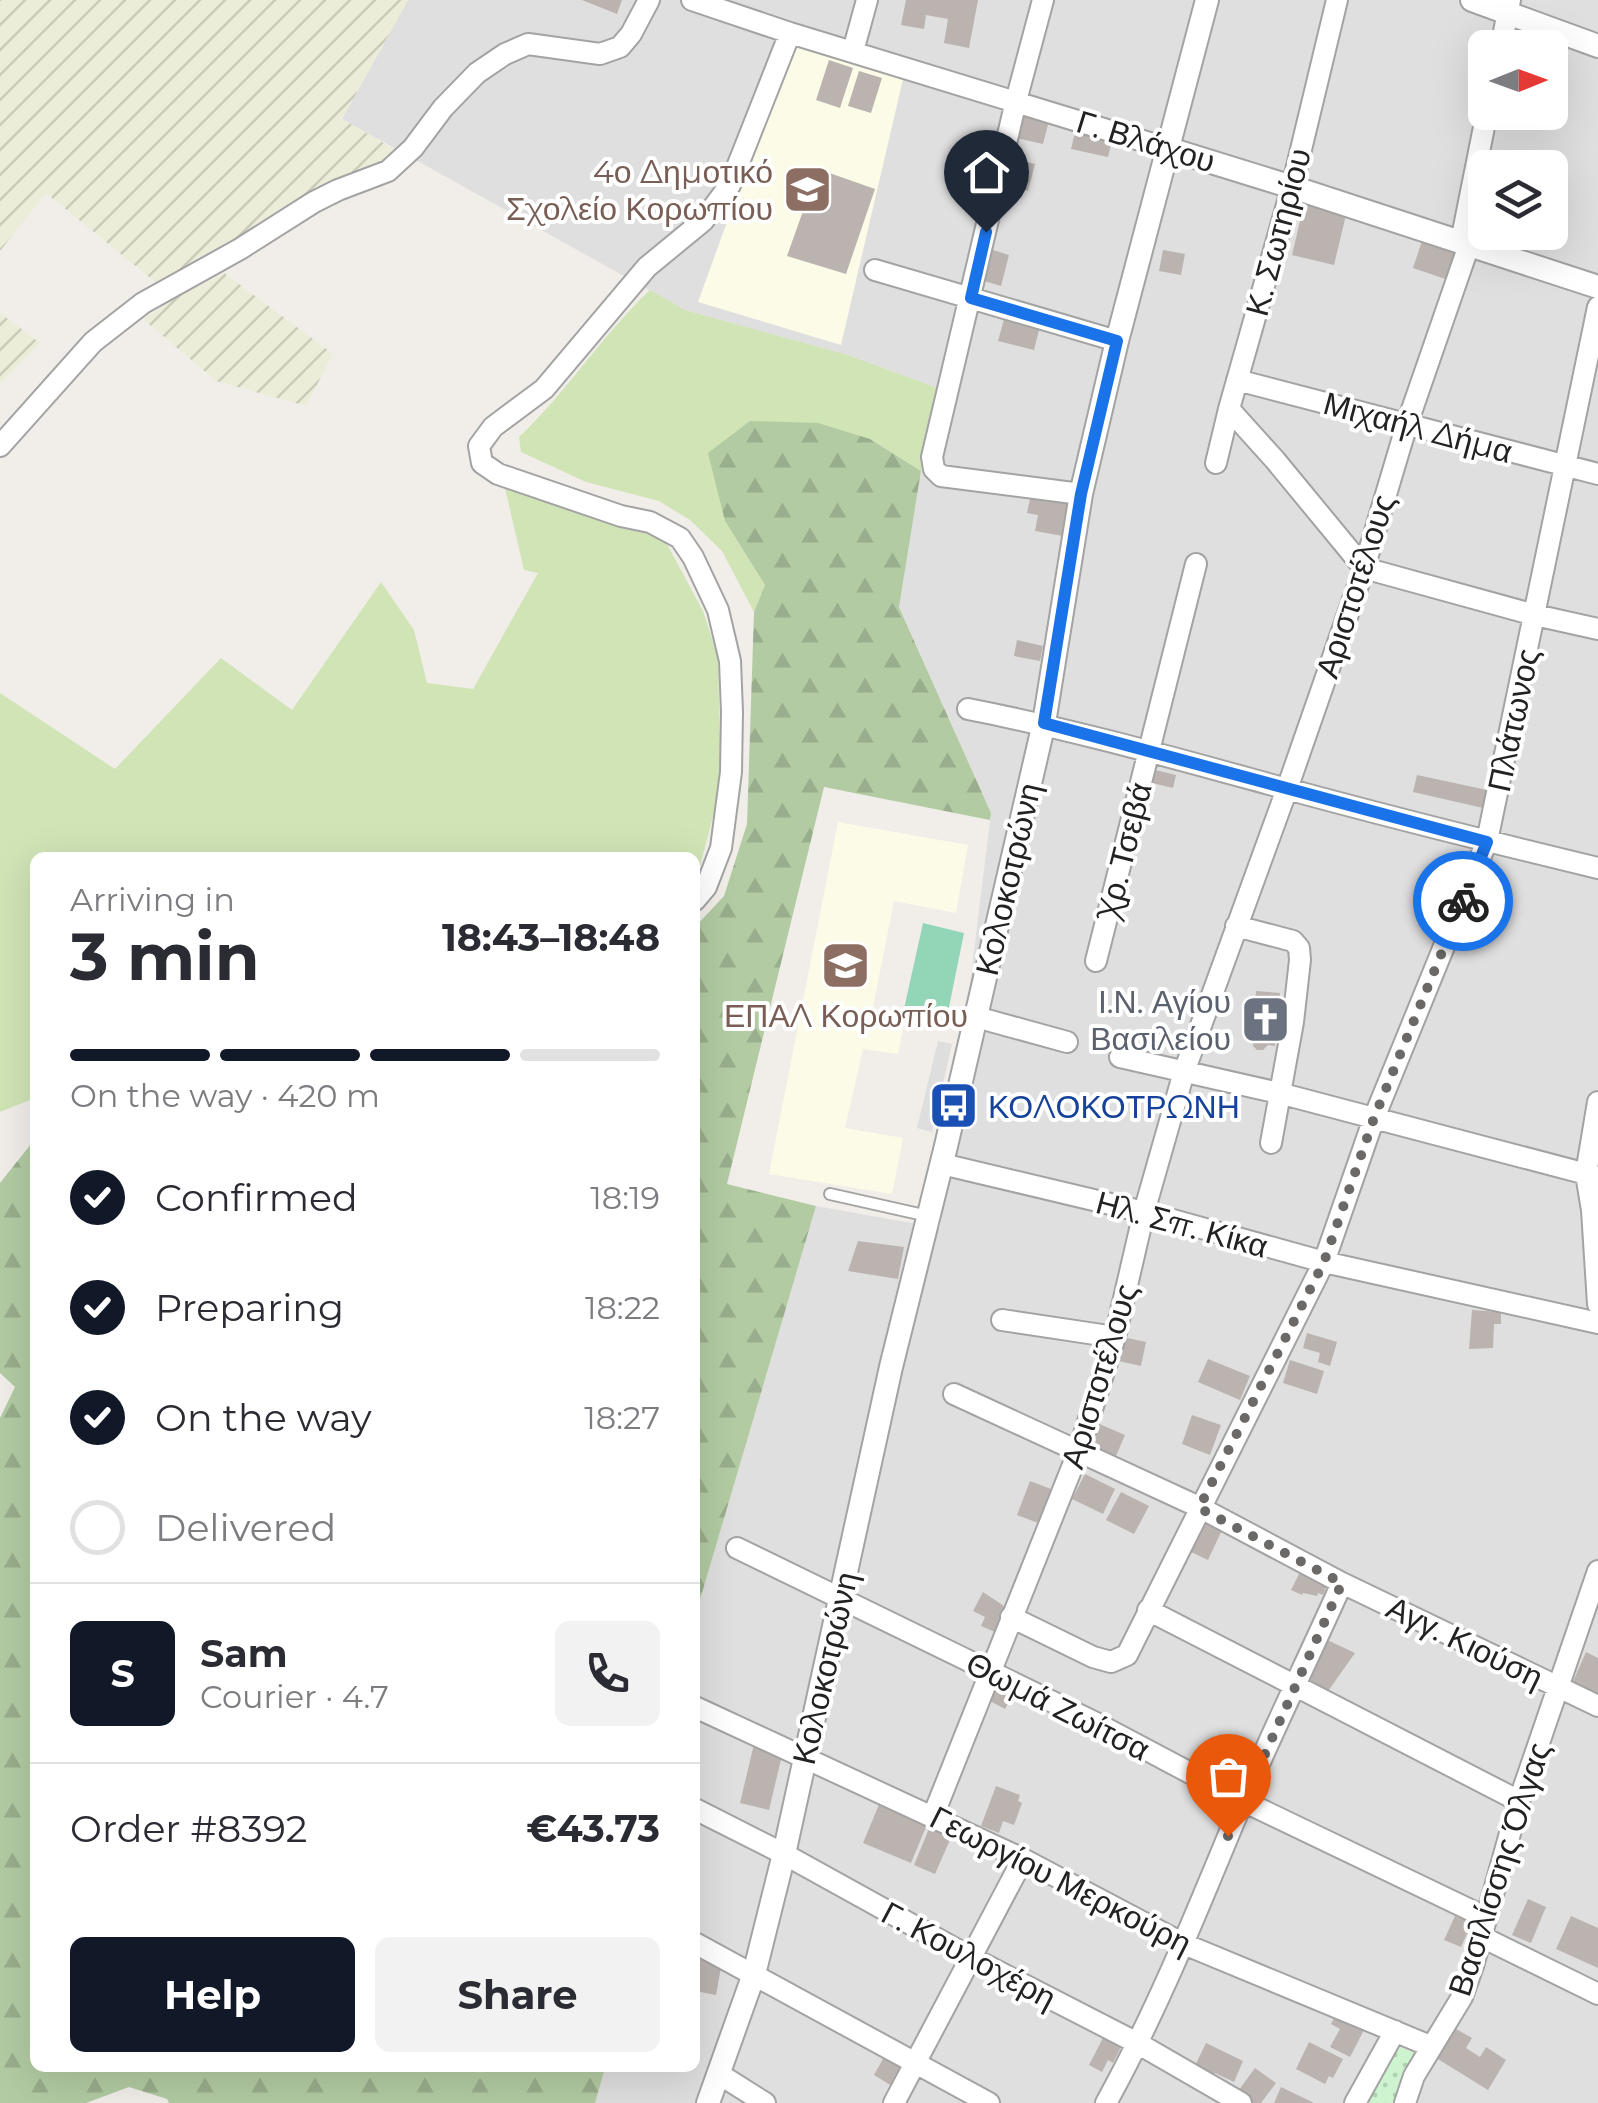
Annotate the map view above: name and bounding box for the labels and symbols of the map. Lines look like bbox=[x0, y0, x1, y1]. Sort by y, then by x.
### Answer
north arrow bbox=[1468, 30, 1568, 130]
street label: Γ. Βλάχου bbox=[1072, 102, 1220, 180]
pin bbox=[944, 130, 1029, 233]
street label: Κ. Σωτηρίου bbox=[1237, 144, 1319, 320]
place label: 4ο Δημοτικό Σχολείο Κορωπίου bbox=[506, 152, 773, 228]
school or university icon: 4ο Δημοτικό Σχολείο Κορωπίου bbox=[782, 163, 834, 215]
street label: Μιχαήλ Δήμα bbox=[1319, 383, 1517, 471]
street label: Αριστοτέλους bbox=[1307, 489, 1403, 683]
street label: Πλάτωνος bbox=[1479, 645, 1547, 795]
street label: Χρ. Τσεβά bbox=[1087, 778, 1160, 926]
street label: Κολοκοτρώνη bbox=[967, 779, 1049, 979]
courier bbox=[1413, 851, 1513, 951]
school or university icon: ΕΠΑΛ Κορωπίου bbox=[820, 939, 872, 991]
place label: Ι.Ν. Αγίου Βασιλείου bbox=[1090, 982, 1231, 1058]
church icon: Ι.Ν. Αγίου Βασιλείου bbox=[1240, 993, 1292, 1045]
place label: ΕΠΑΛ Κορωπίου bbox=[724, 996, 968, 1035]
bus stop icon: ΚΟΛΟΚΟΤΡΩΝΗ bbox=[927, 1080, 979, 1132]
place label: ΚΟΛΟΚΟΤΡΩΝΗ bbox=[988, 1087, 1240, 1126]
street label: Ηλ. Σπ. Κίκα bbox=[1092, 1182, 1272, 1266]
street label: Αριστοτέλους bbox=[1052, 1279, 1146, 1473]
street label: Κολοκοτρώνη bbox=[784, 1568, 866, 1768]
street label: Αγγ. Κιούση bbox=[1380, 1587, 1550, 1697]
street label: Θωμά Ζωίτσα bbox=[960, 1643, 1156, 1769]
pin bbox=[1186, 1734, 1271, 1837]
street label: Βασιλίσσης Όλγας bbox=[1440, 1737, 1558, 2001]
street label: Γεωργίου Μερκούρη bbox=[924, 1797, 1198, 1963]
street label: Γ. Κουλοχέρη bbox=[875, 1893, 1063, 2017]

